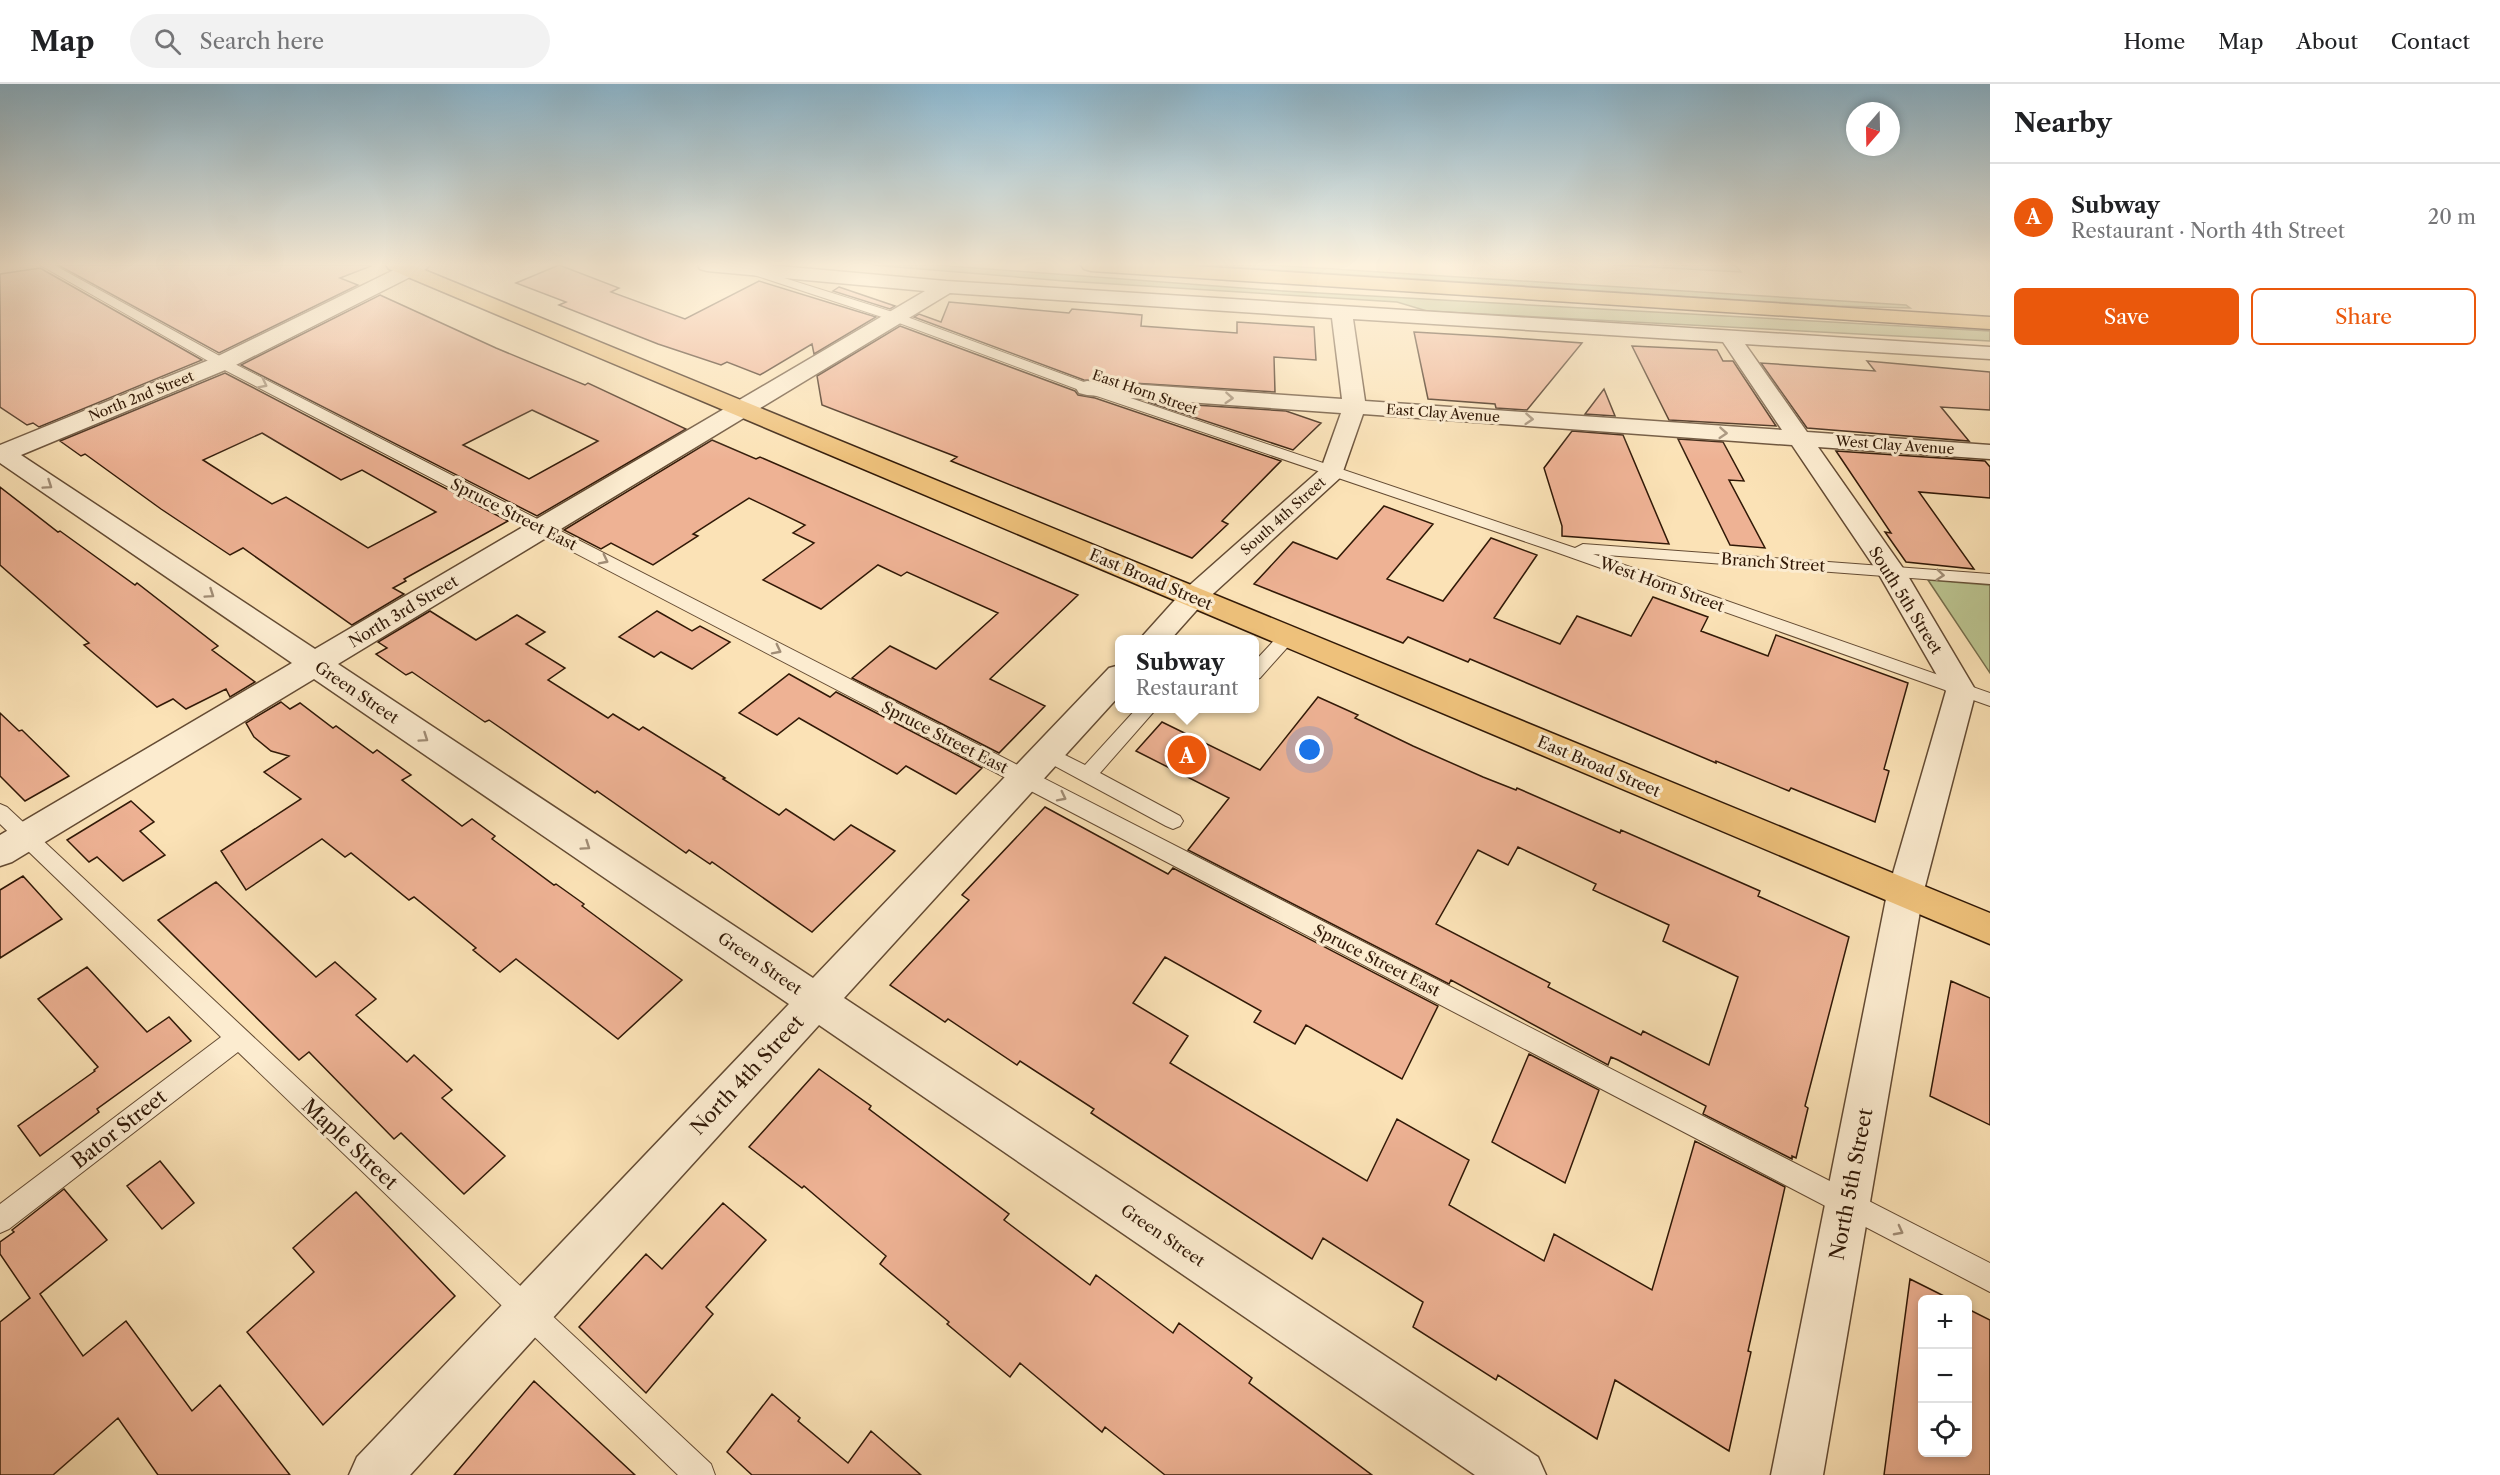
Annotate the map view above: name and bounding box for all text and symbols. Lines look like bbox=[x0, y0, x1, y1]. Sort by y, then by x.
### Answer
search box bbox=[130, 14, 550, 68]
text: Map bbox=[30, 24, 94, 58]
icon: search bbox=[151, 25, 184, 58]
text: Search here bbox=[199, 28, 324, 55]
text: Home bbox=[2124, 29, 2185, 54]
text: Map bbox=[2218, 29, 2263, 54]
text: About bbox=[2296, 29, 2358, 54]
text: Contact bbox=[2391, 29, 2470, 54]
north arrow bbox=[1846, 102, 1900, 156]
text: Nearby bbox=[2014, 107, 2112, 139]
text: Subway bbox=[2071, 192, 2160, 219]
text: A bbox=[2026, 205, 2041, 229]
text: 20 m bbox=[2428, 205, 2476, 229]
text: Restaurant · North 4th Street bbox=[2071, 219, 2345, 243]
button: Save bbox=[2014, 288, 2239, 345]
button: Share bbox=[2251, 288, 2476, 345]
street label: East Horn Street bbox=[1090, 366, 1200, 418]
street label: North 2nd Street bbox=[86, 367, 196, 425]
one-way arrow bbox=[256, 376, 267, 388]
one-way arrow bbox=[1225, 392, 1234, 405]
street label: East Clay Avenue bbox=[1386, 400, 1501, 426]
one-way arrow bbox=[1524, 413, 1533, 426]
one-way arrow bbox=[1719, 427, 1728, 440]
street label: West Clay Avenue bbox=[1834, 432, 1955, 458]
street label: Spruce Street East bbox=[447, 473, 581, 555]
street label: South 4th Street bbox=[1237, 473, 1329, 559]
one-way arrow bbox=[42, 478, 53, 489]
street label: South 5th Street bbox=[1865, 542, 1947, 658]
street label: East Broad Street bbox=[1087, 544, 1216, 614]
street label: Branch Street bbox=[1720, 548, 1826, 576]
street label: West Horn Street bbox=[1596, 552, 1727, 616]
one-way arrow bbox=[597, 553, 608, 564]
one-way arrow bbox=[1936, 568, 1945, 581]
street label: North 3rd Street bbox=[345, 570, 462, 652]
one-way arrow bbox=[204, 586, 215, 597]
popup bbox=[1115, 635, 1259, 713]
one-way arrow bbox=[770, 643, 781, 654]
text: Subway bbox=[1136, 649, 1224, 676]
street label: Green Street bbox=[311, 657, 403, 728]
text: Restaurant bbox=[1136, 676, 1238, 700]
street label: Spruce Street East bbox=[878, 696, 1012, 778]
one-way arrow bbox=[418, 731, 429, 742]
street label: East Broad Street bbox=[1535, 731, 1664, 801]
pin: A bbox=[1168, 732, 1206, 778]
your location bbox=[1295, 735, 1324, 764]
one-way arrow bbox=[1056, 790, 1067, 802]
one-way arrow bbox=[580, 839, 590, 851]
street label: Spruce Street East bbox=[1310, 919, 1444, 1001]
street label: Green Street bbox=[714, 928, 806, 999]
street label: North 4th Street bbox=[685, 1010, 809, 1140]
street label: Bator Street bbox=[67, 1084, 171, 1174]
street label: Maple Street bbox=[297, 1094, 403, 1194]
street label: North 5th Street bbox=[1825, 1106, 1877, 1262]
street label: Green Street bbox=[1117, 1200, 1209, 1271]
one-way arrow bbox=[1893, 1224, 1904, 1235]
map controls bbox=[1918, 1295, 1972, 1457]
button: + bbox=[1918, 1295, 1972, 1349]
button: − bbox=[1918, 1349, 1972, 1403]
button: locate bbox=[1918, 1403, 1972, 1457]

